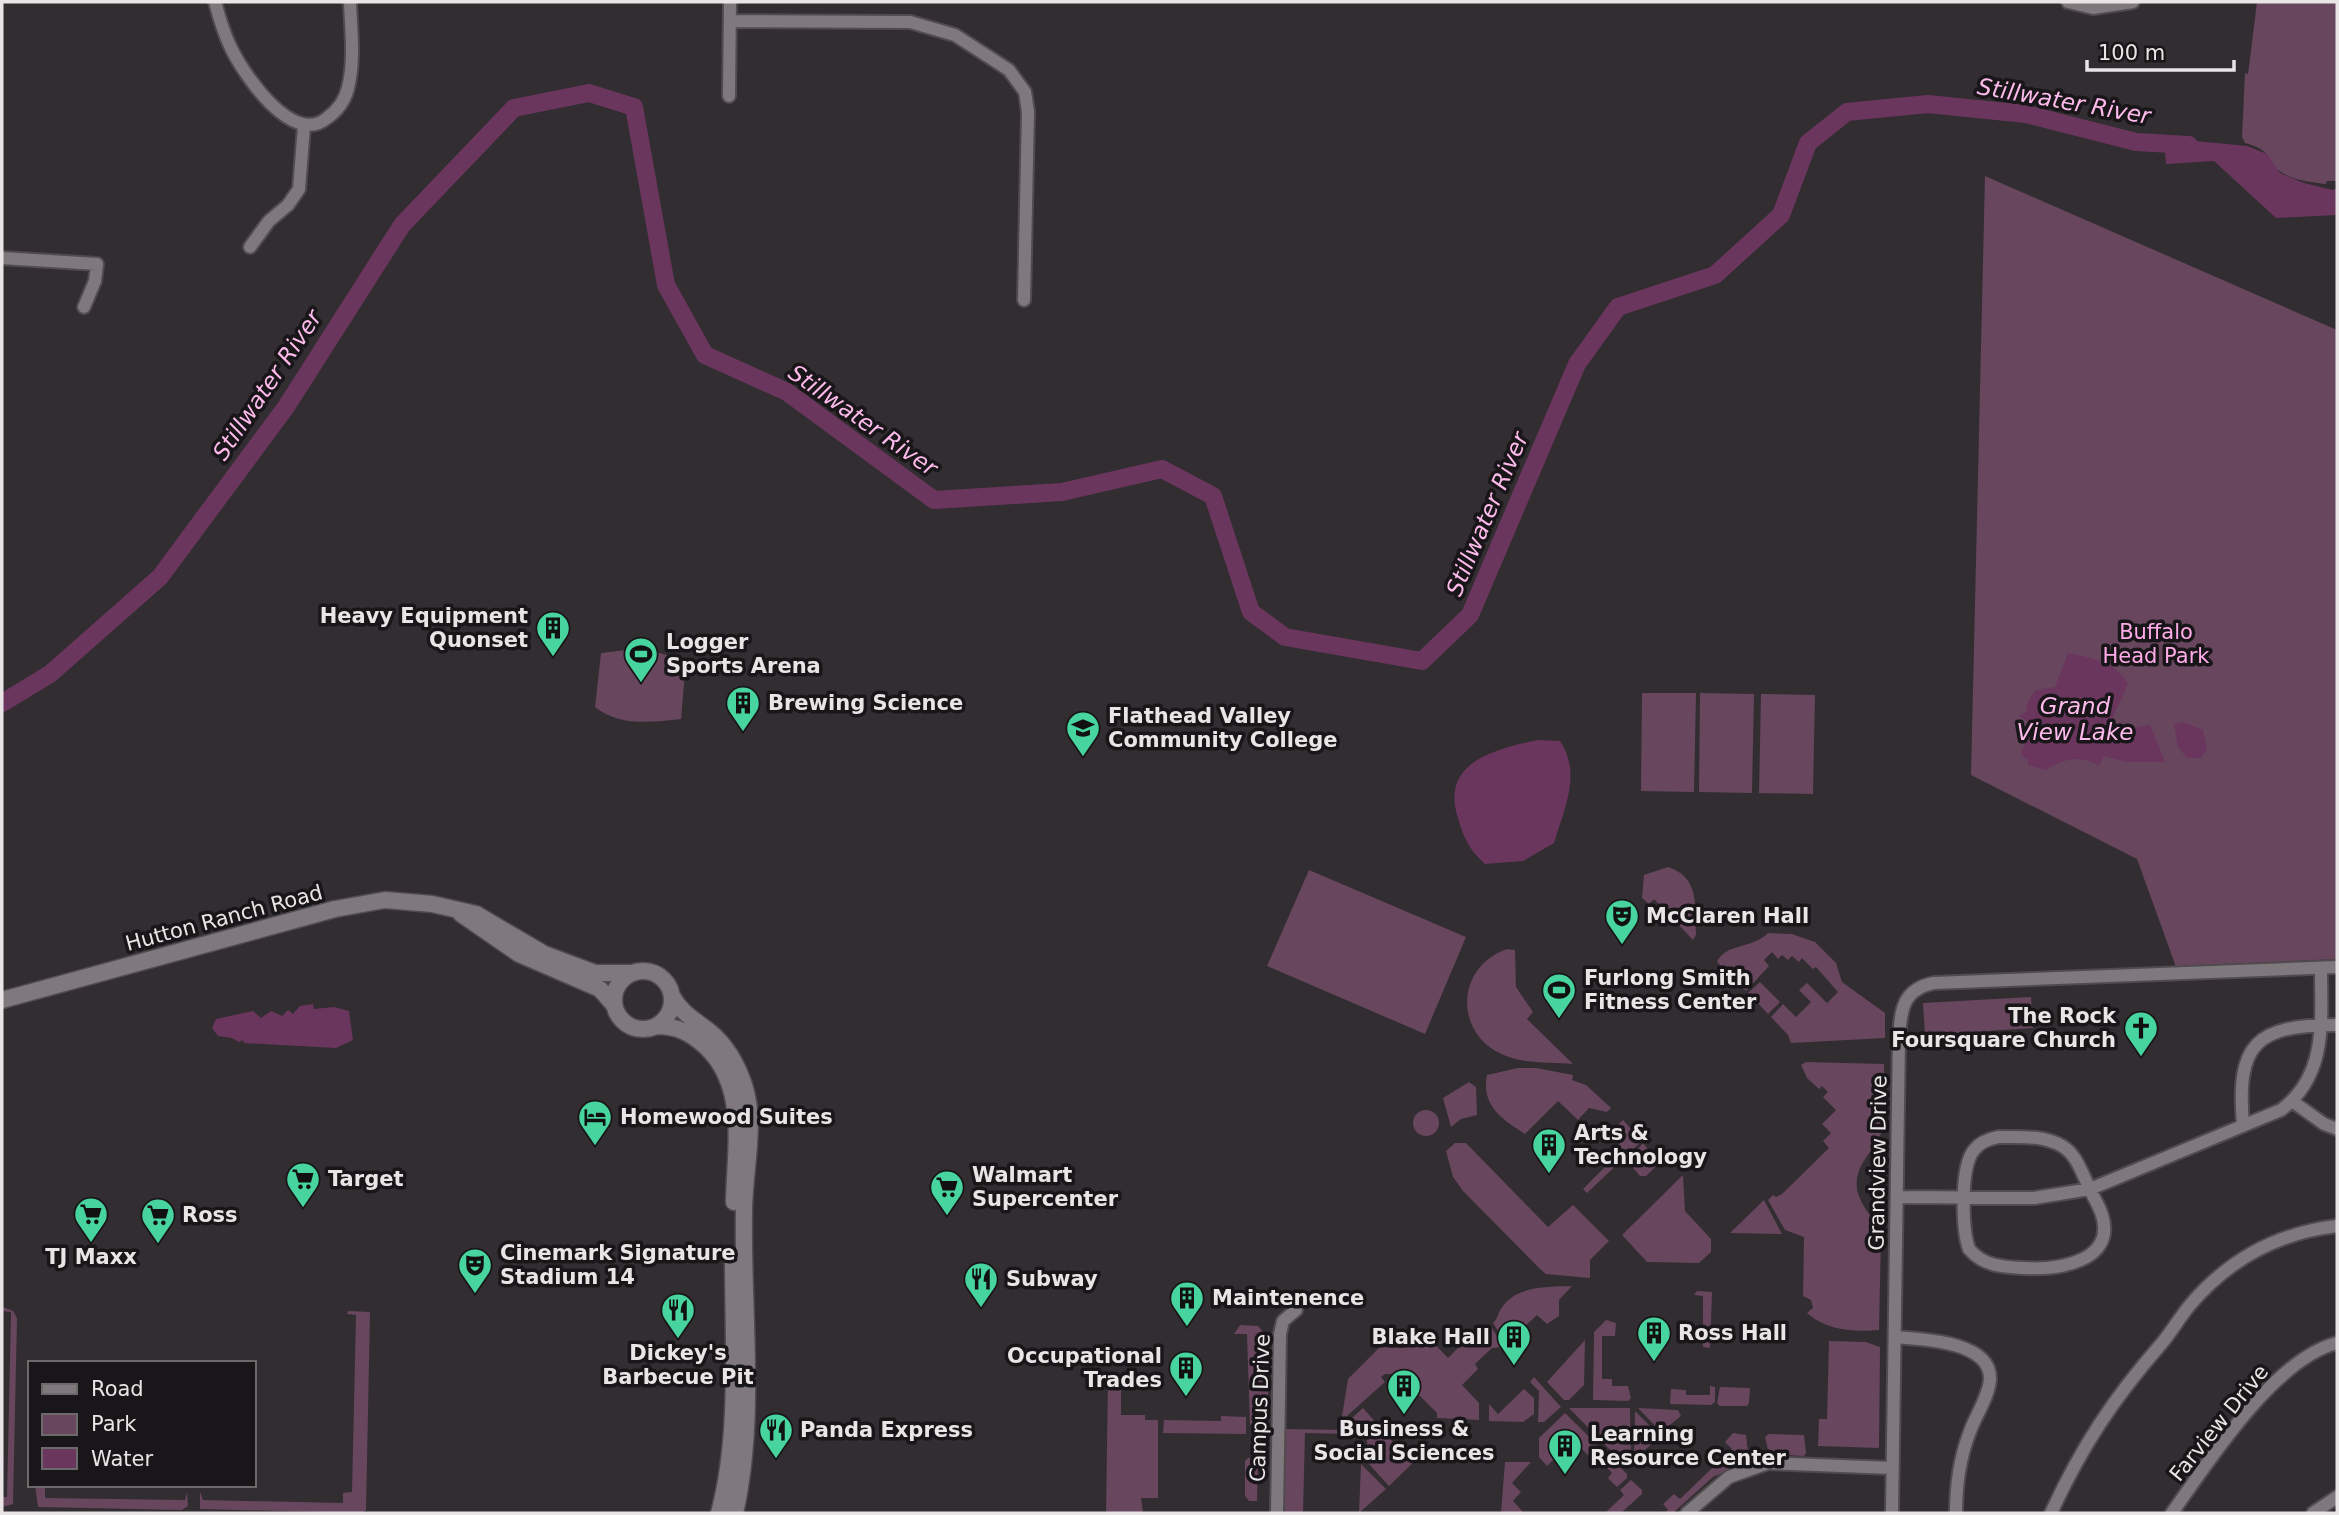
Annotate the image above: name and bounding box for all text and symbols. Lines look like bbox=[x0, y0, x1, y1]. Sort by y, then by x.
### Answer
scale bar bbox=[2087, 28, 2234, 72]
text: 100 m bbox=[2098, 41, 2165, 65]
water label: Stillwater River bbox=[1975, 73, 2154, 129]
water label: Stillwater River bbox=[207, 304, 328, 465]
water label: Stillwater River bbox=[784, 359, 943, 482]
water label: Stillwater River bbox=[1441, 427, 1534, 600]
place label: Heavy Equipment Quonset bbox=[320, 604, 528, 652]
building icon: Heavy Equipment Quonset bbox=[534, 609, 572, 658]
park label: Buffalo Head Park bbox=[2103, 620, 2210, 668]
place label: Logger Sports Arena bbox=[666, 630, 821, 678]
sports icon: Logger Sports Arena bbox=[622, 635, 660, 684]
building icon: Brewing Science bbox=[724, 684, 762, 733]
place label: Brewing Science bbox=[768, 691, 963, 715]
water label: Grand View Lake bbox=[2017, 693, 2133, 745]
place label: Flathead Valley Community College bbox=[1108, 704, 1338, 752]
school or university icon: Flathead Valley Community College bbox=[1064, 709, 1102, 758]
street label: Hutton Ranch Road bbox=[123, 880, 325, 956]
theatre icon: McClaren Hall bbox=[1603, 897, 1641, 946]
place label: McClaren Hall bbox=[1646, 904, 1809, 928]
place label: Furlong Smith Fitness Center bbox=[1584, 966, 1757, 1014]
sports icon: Furlong Smith Fitness Center bbox=[1540, 971, 1578, 1020]
place label: The Rock Foursquare Church bbox=[1891, 1004, 2117, 1052]
church icon: The Rock Foursquare Church bbox=[2122, 1009, 2160, 1058]
street label: Grandview Drive bbox=[1864, 1075, 1892, 1251]
hotel icon: Homewood Suites bbox=[576, 1098, 614, 1147]
place label: Homewood Suites bbox=[620, 1105, 833, 1129]
place label: Arts & Technology bbox=[1574, 1121, 1707, 1169]
building icon: Arts & Technology bbox=[1530, 1126, 1568, 1175]
supermarket icon: Target bbox=[284, 1160, 322, 1209]
place label: Walmart Supercenter bbox=[972, 1163, 1119, 1211]
place label: Target bbox=[328, 1167, 403, 1191]
supermarket icon: Walmart Supercenter bbox=[928, 1168, 966, 1217]
supermarket icon: TJ Maxx bbox=[72, 1195, 110, 1244]
supermarket icon: Ross bbox=[139, 1196, 177, 1245]
place label: Ross bbox=[182, 1203, 238, 1227]
place label: Cinemark Signature Stadium 14 bbox=[500, 1241, 736, 1289]
place label: TJ Maxx bbox=[45, 1245, 137, 1269]
theatre icon: Cinemark Signature Stadium 14 bbox=[456, 1246, 494, 1295]
restaurant icon: Subway bbox=[962, 1260, 1000, 1309]
place label: Subway bbox=[1006, 1267, 1098, 1291]
building icon: Maintenence bbox=[1168, 1279, 1206, 1328]
place label: Maintenence bbox=[1212, 1286, 1364, 1310]
restaurant icon: Dickey's Barbecue Pit bbox=[659, 1291, 697, 1340]
building icon: Ross Hall bbox=[1635, 1314, 1673, 1363]
building icon: Blake Hall bbox=[1495, 1318, 1533, 1367]
place label: Ross Hall bbox=[1678, 1321, 1787, 1345]
place label: Blake Hall bbox=[1372, 1325, 1490, 1349]
street label: Campus Drive bbox=[1245, 1334, 1275, 1482]
place label: Dickey's Barbecue Pit bbox=[602, 1341, 754, 1389]
place label: Occupational Trades bbox=[1007, 1344, 1162, 1392]
building icon: Occupational Trades bbox=[1167, 1349, 1205, 1398]
street label: Farview Drive bbox=[2165, 1360, 2273, 1486]
legend bbox=[28, 1361, 256, 1487]
building icon: Business & Social Sciences bbox=[1385, 1367, 1423, 1416]
text: Road bbox=[91, 1377, 144, 1401]
restaurant icon: Panda Express bbox=[757, 1411, 795, 1460]
text: Park bbox=[91, 1412, 137, 1436]
place label: Business & Social Sciences bbox=[1313, 1417, 1495, 1465]
place label: Panda Express bbox=[800, 1418, 973, 1442]
place label: Learning Resource Center bbox=[1590, 1422, 1787, 1470]
building icon: Learning Resource Center bbox=[1546, 1427, 1584, 1476]
text: Water bbox=[91, 1447, 153, 1471]

